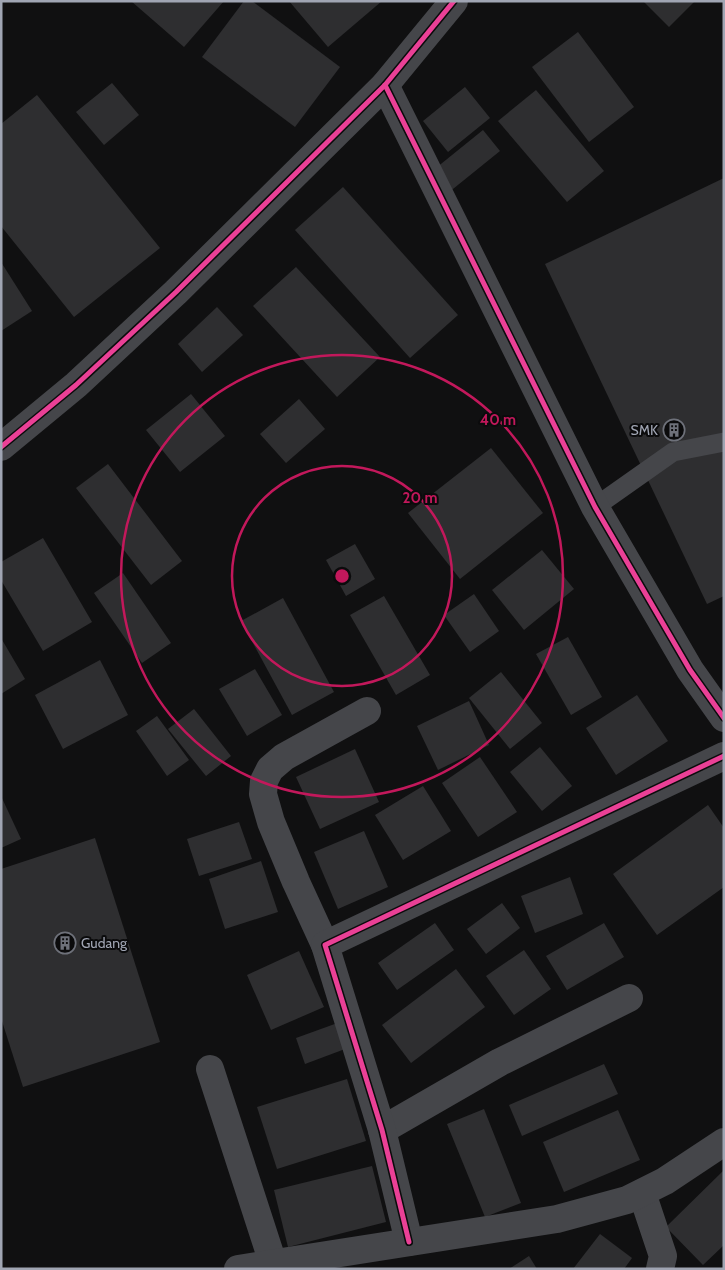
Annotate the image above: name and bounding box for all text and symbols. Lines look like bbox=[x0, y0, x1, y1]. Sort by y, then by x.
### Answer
text: 40 m bbox=[480, 411, 516, 429]
building icon: SMK bbox=[662, 418, 686, 442]
place label: SMK bbox=[631, 421, 658, 439]
text: 20 m bbox=[403, 489, 437, 507]
centre of rings bbox=[333, 567, 351, 585]
building icon: Gudang bbox=[53, 931, 77, 955]
place label: Gudang bbox=[81, 934, 128, 952]

